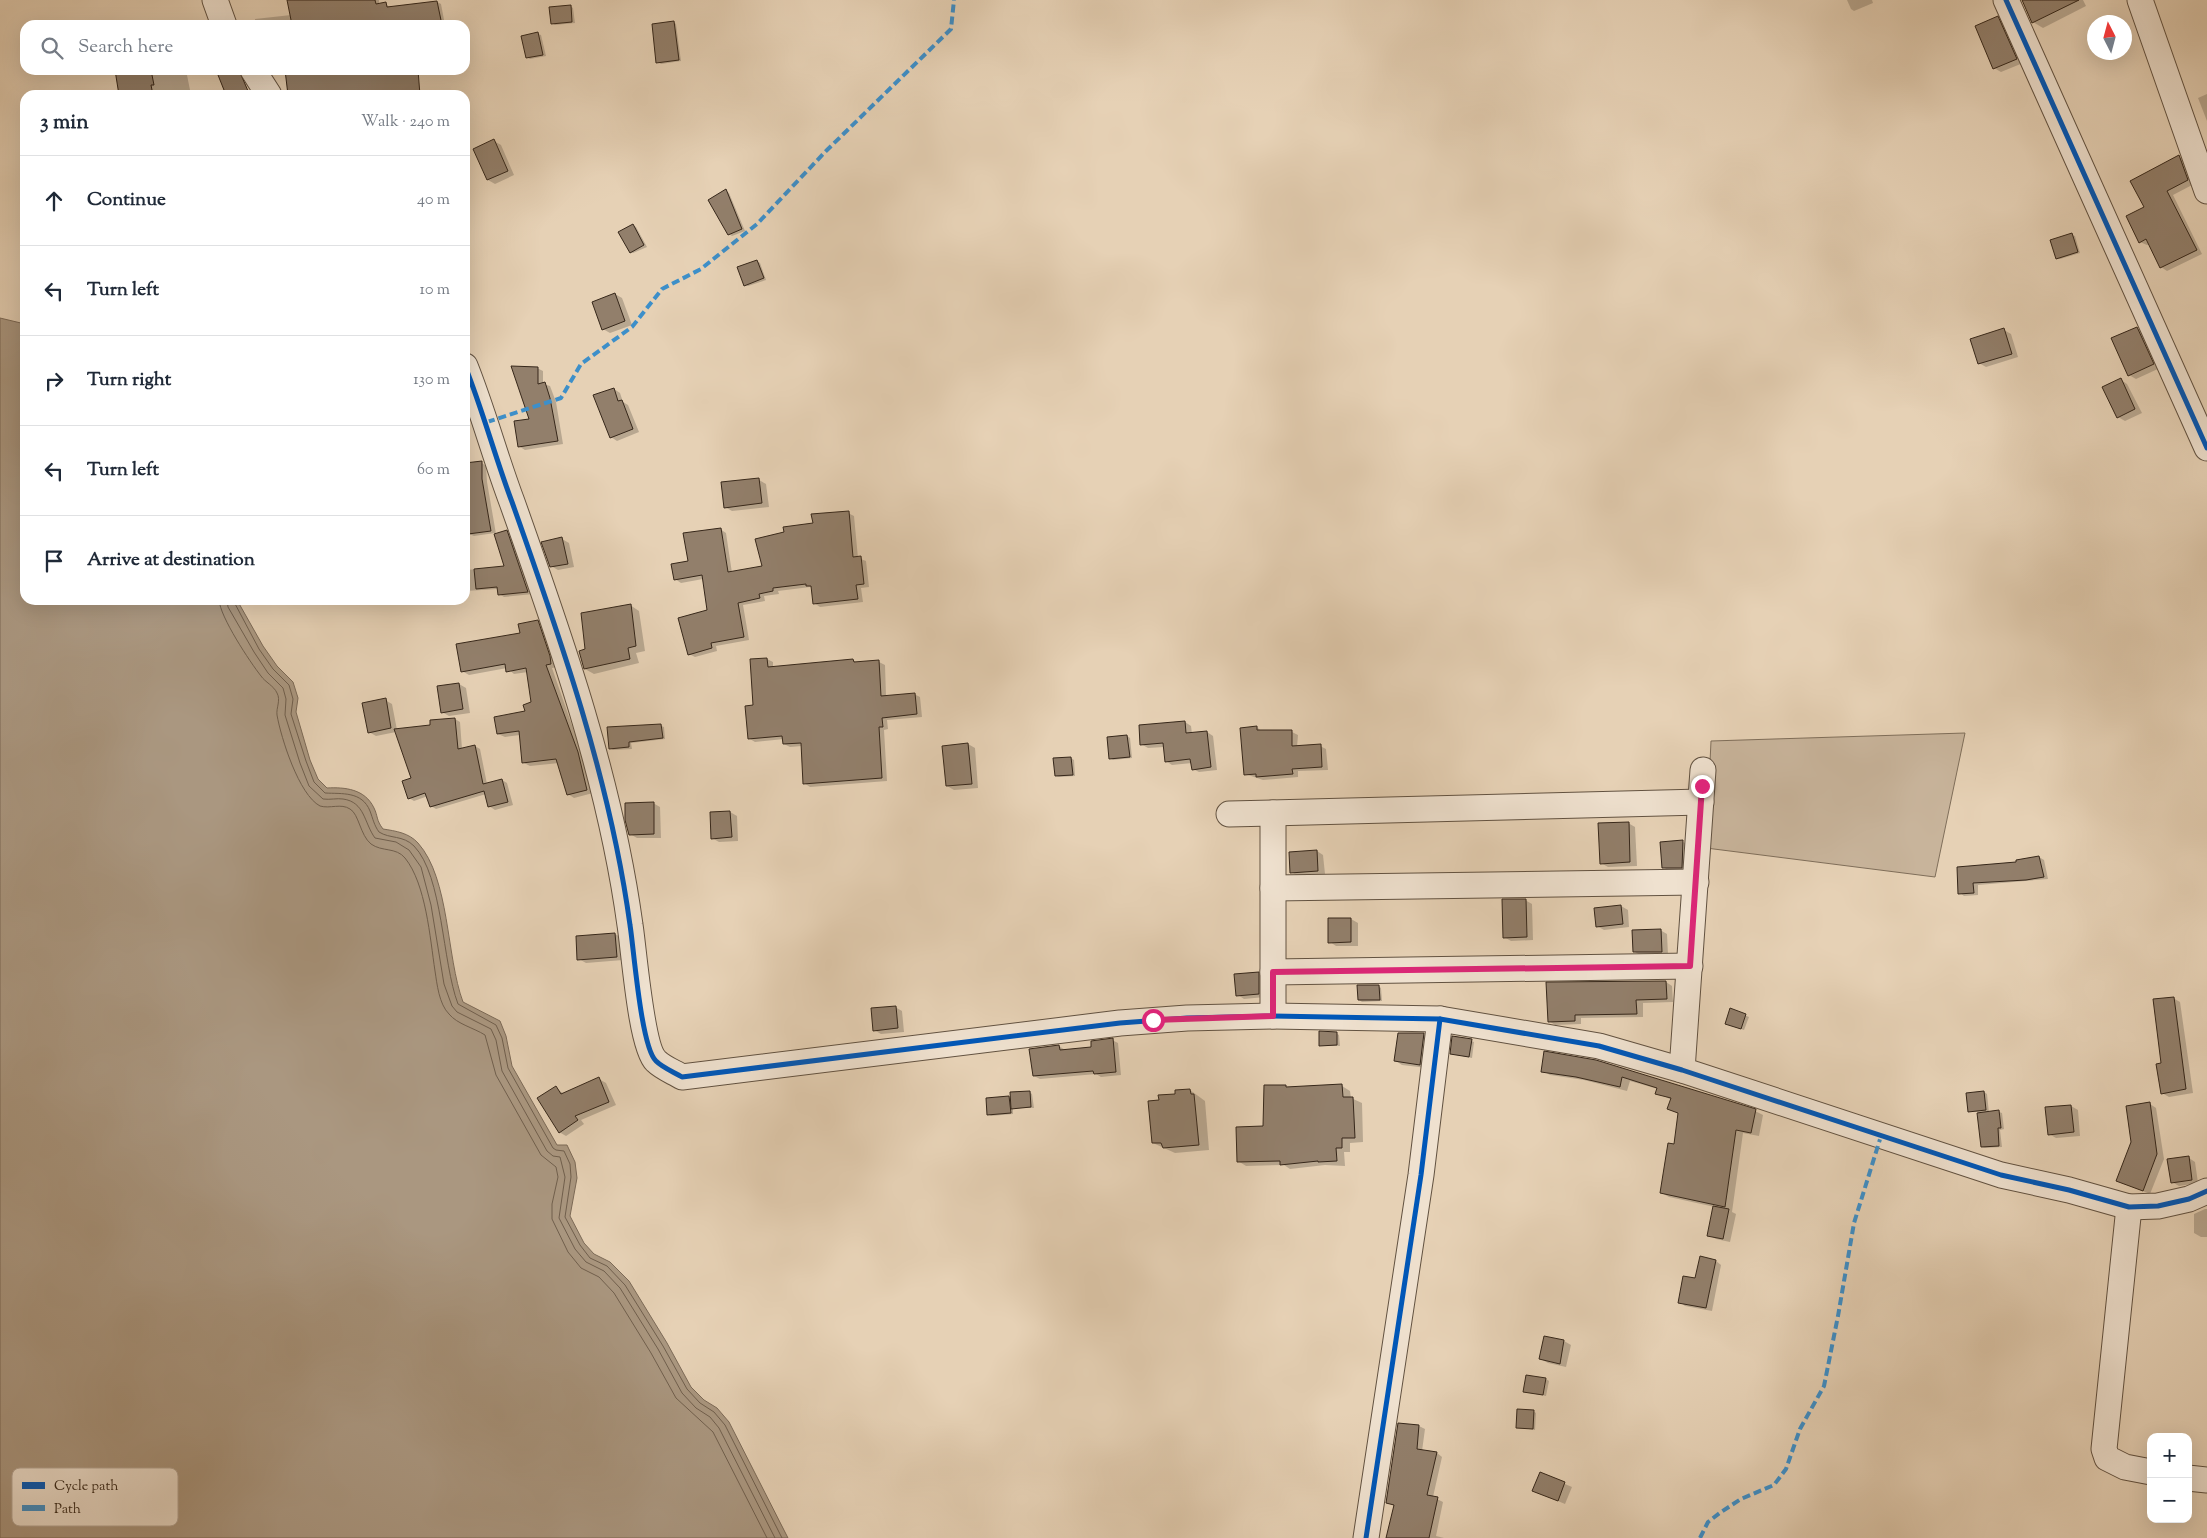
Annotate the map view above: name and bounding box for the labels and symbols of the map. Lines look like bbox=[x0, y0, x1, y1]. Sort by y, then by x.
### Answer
north arrow bbox=[2087, 15, 2132, 60]
route end bbox=[1691, 775, 1714, 798]
route start bbox=[1142, 1009, 1165, 1032]
legend bbox=[12, 1468, 178, 1526]
text: Cycle path bbox=[54, 1477, 118, 1497]
text: Path bbox=[54, 1500, 81, 1520]

